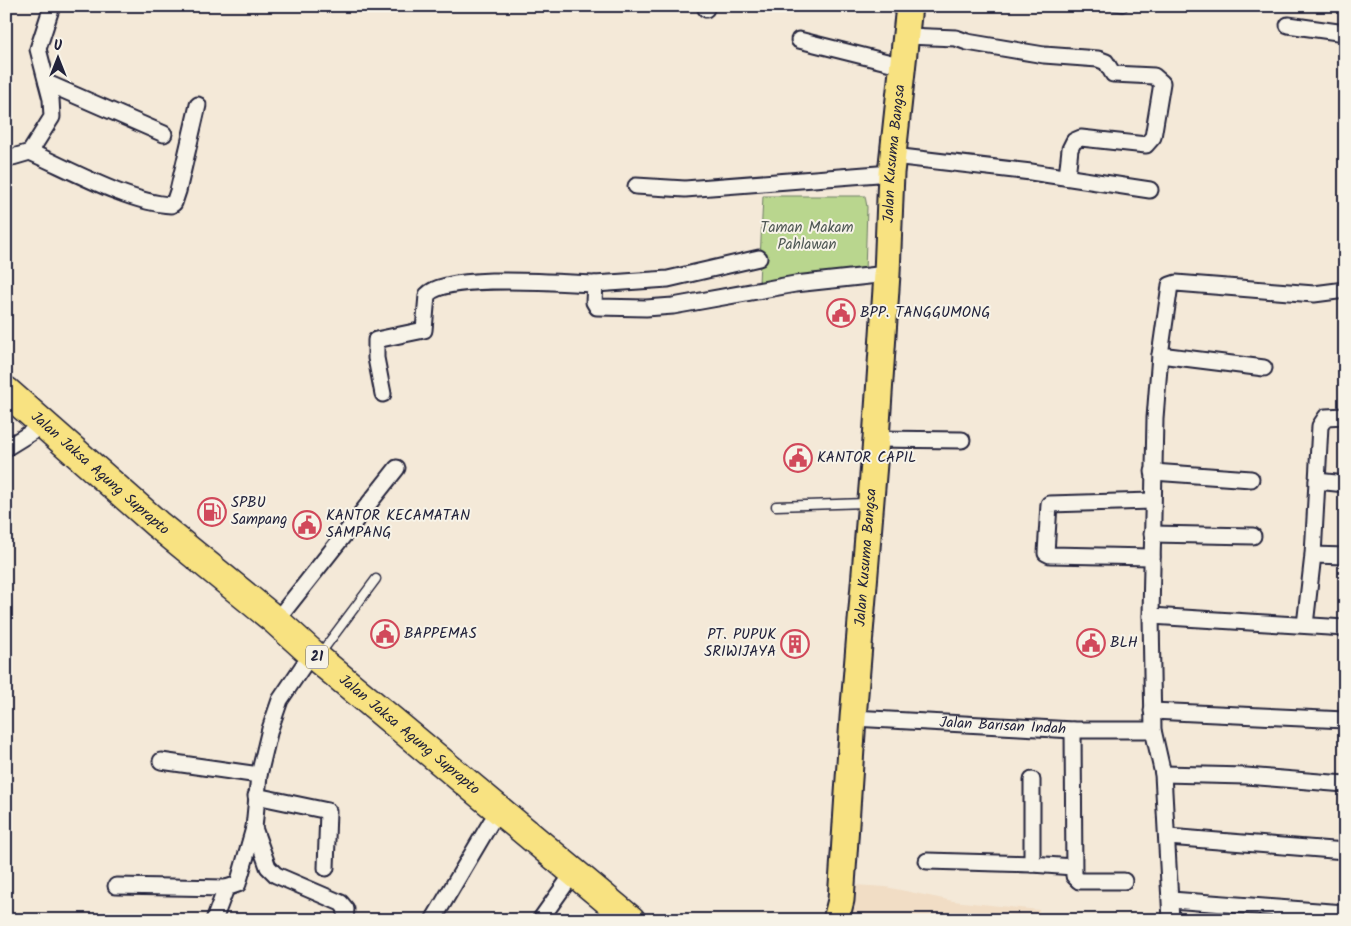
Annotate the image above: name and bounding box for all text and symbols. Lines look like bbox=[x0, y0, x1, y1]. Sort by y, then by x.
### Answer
north arrow bbox=[32, 32, 82, 82]
text: U bbox=[54, 35, 63, 57]
street label: Jalan Kusuma Bangsa bbox=[877, 83, 912, 223]
park label: Taman Makam Pahlawan bbox=[761, 216, 854, 257]
public building icon: BPP. TANGGUMONG bbox=[826, 298, 856, 328]
place label: BPP. TANGGUMONG bbox=[860, 301, 990, 325]
street label: Jalan Jaksa Agung Suprapto bbox=[25, 406, 175, 542]
public building icon: KANTOR CAPIL bbox=[783, 443, 813, 473]
place label: KANTOR CAPIL bbox=[817, 446, 916, 470]
street label: Jalan Kusuma Bangsa bbox=[849, 487, 884, 628]
place label: SPBU Sampang bbox=[231, 491, 287, 532]
fuel station icon: SPBU Sampang bbox=[197, 497, 227, 527]
place label: KANTOR KECAMATAN SAMPANG bbox=[326, 504, 470, 545]
public building icon: KANTOR KECAMATAN SAMPANG bbox=[292, 510, 322, 540]
public building icon: BAPPEMAS bbox=[370, 619, 400, 649]
place label: BAPPEMAS bbox=[404, 622, 477, 646]
place label: PT. PUPUK SRIWIJAYA bbox=[704, 623, 776, 664]
public building icon: BLH bbox=[1076, 628, 1106, 658]
building icon: PT. PUPUK SRIWIJAYA bbox=[780, 629, 810, 659]
place label: BLH bbox=[1110, 631, 1138, 655]
road number: 21 bbox=[306, 646, 328, 669]
street label: Jalan Jaksa Agung Suprapto bbox=[333, 669, 485, 801]
street label: Jalan Barisan Indah bbox=[939, 711, 1067, 742]

